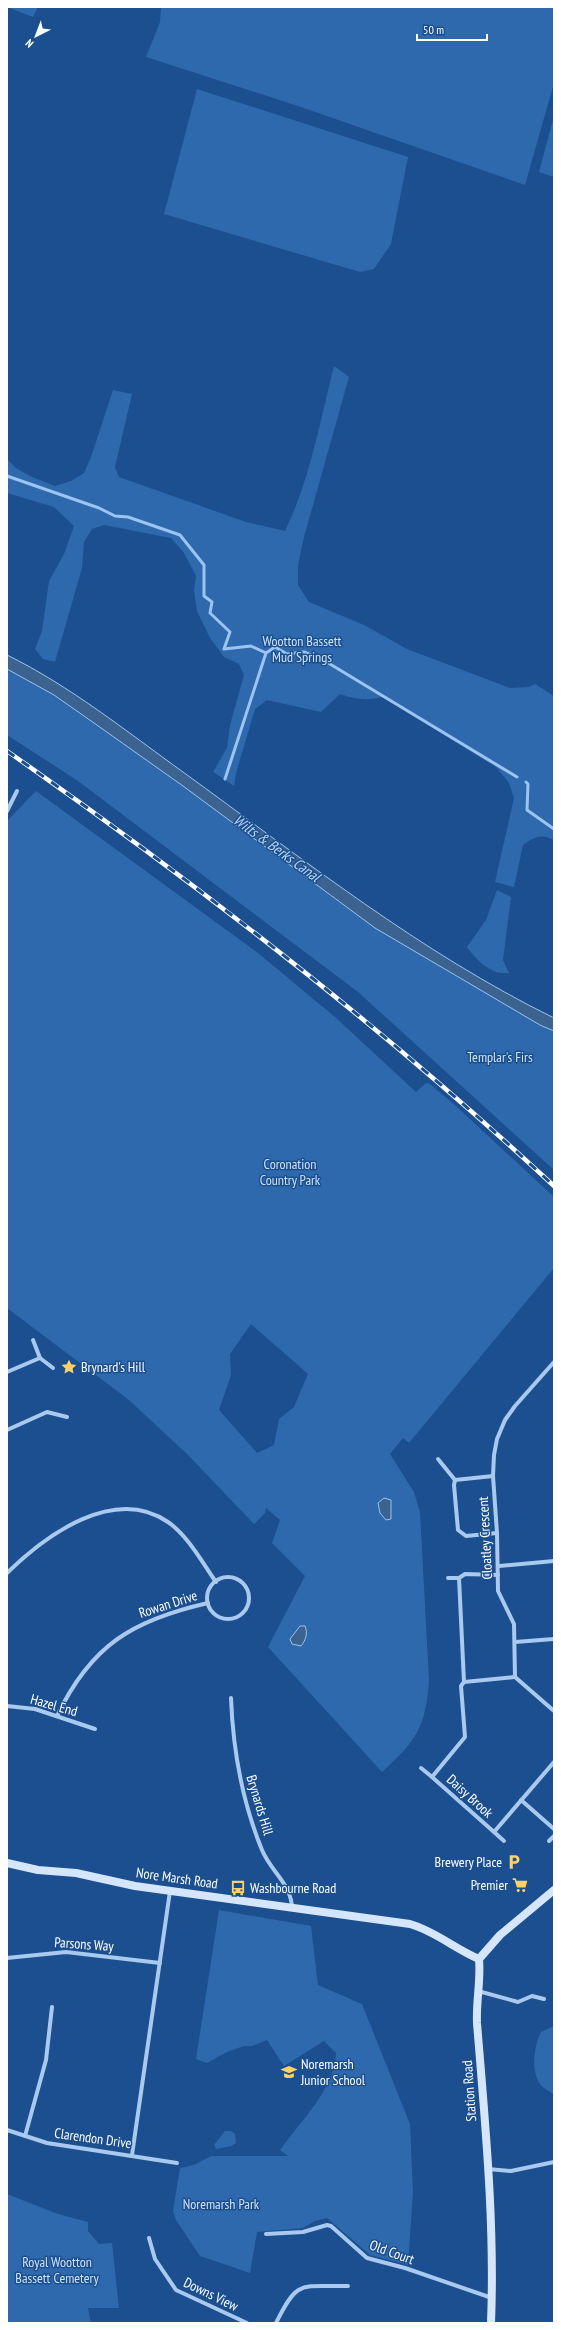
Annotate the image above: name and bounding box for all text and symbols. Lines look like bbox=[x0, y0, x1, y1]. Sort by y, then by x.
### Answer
north arrow bbox=[16, 16, 56, 56]
scale bar bbox=[417, 16, 487, 42]
text: 50 m bbox=[423, 22, 444, 37]
text: N bbox=[22, 36, 36, 51]
park label: Wootton Bassett Mud Springs bbox=[263, 632, 342, 666]
water label: Wilts & Berks Canal bbox=[230, 810, 325, 887]
park label: Templar's Firs bbox=[467, 1048, 533, 1066]
park label: Coronation Country Park bbox=[260, 1155, 321, 1189]
place icon: Brynard's Hill bbox=[60, 1358, 78, 1376]
place label: Brynard's Hill bbox=[81, 1358, 146, 1376]
street label: Cloatley Crescent bbox=[474, 1496, 496, 1580]
street label: Rowan Drive bbox=[136, 1586, 200, 1622]
street label: Hazel End bbox=[28, 1690, 80, 1720]
street label: Daisy Brook bbox=[443, 1770, 497, 1822]
street label: Brynards Hill bbox=[242, 1773, 278, 1838]
place label: Brewery Place bbox=[435, 1853, 502, 1871]
parking icon: Brewery Place bbox=[505, 1853, 523, 1871]
street label: Nore Marsh Road bbox=[135, 1863, 219, 1893]
place label: Premier bbox=[471, 1876, 508, 1894]
supermarket icon: Premier bbox=[511, 1876, 529, 1894]
bus stop icon: Washbourne Road bbox=[229, 1879, 247, 1897]
place label: Washbourne Road bbox=[250, 1879, 336, 1897]
street label: Parsons Way bbox=[54, 1933, 115, 1955]
place label: Noremarsh Junior School bbox=[300, 2055, 366, 2089]
street label: Station Road bbox=[458, 2060, 480, 2122]
school or university icon: Noremarsh Junior School bbox=[280, 2063, 298, 2081]
street label: Clarendon Drive bbox=[53, 2124, 133, 2152]
park label: Noremarsh Park bbox=[183, 2195, 260, 2213]
street label: Old Court bbox=[367, 2236, 417, 2268]
park label: Royal Wootton Bassett Cemetery bbox=[15, 2253, 99, 2287]
street label: Downs View bbox=[181, 2273, 242, 2315]

